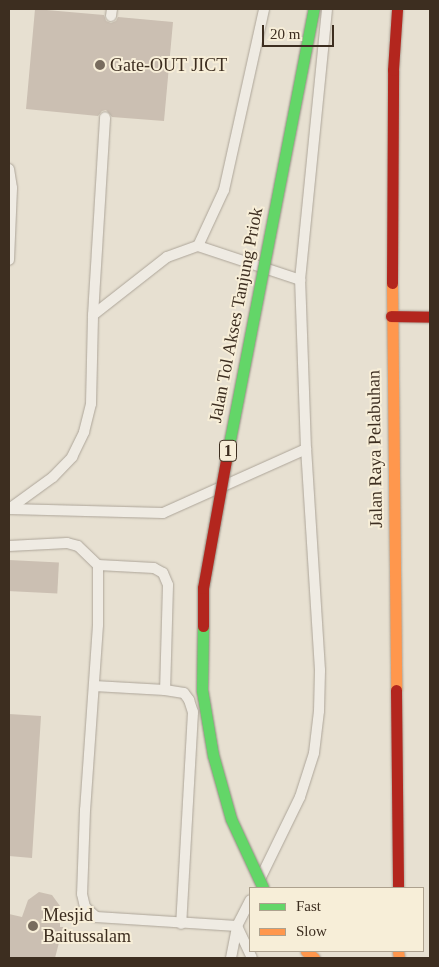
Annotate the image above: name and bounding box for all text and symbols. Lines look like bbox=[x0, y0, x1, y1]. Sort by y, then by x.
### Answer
scale bar bbox=[264, 15, 336, 47]
text: 20 m bbox=[270, 26, 300, 42]
place label: Gate-OUT JICT bbox=[110, 54, 227, 76]
marker: Gate-OUT JICT bbox=[94, 59, 106, 71]
street label: Jalan Tol Akses Tanjung Priok bbox=[204, 205, 268, 425]
street label: Jalan Raya Pelabuhan bbox=[363, 370, 387, 528]
road number: 1 bbox=[218, 438, 238, 464]
legend bbox=[249, 887, 424, 952]
text: Fast bbox=[296, 898, 321, 914]
place label: Mesjid Baitussalam bbox=[43, 905, 131, 948]
marker: Mesjid Baitussalam bbox=[27, 920, 39, 932]
text: Slow bbox=[296, 923, 327, 939]

